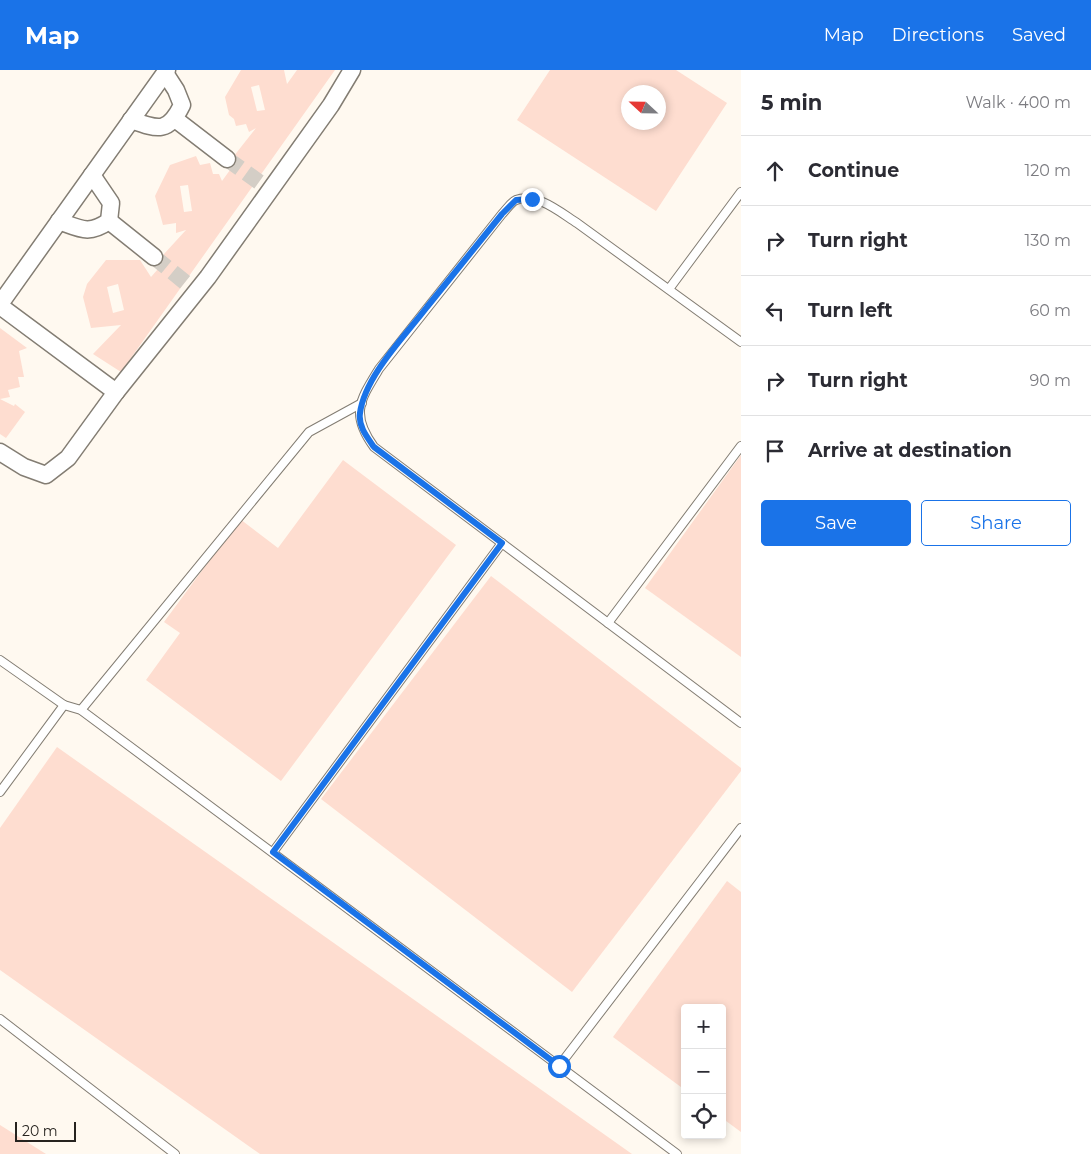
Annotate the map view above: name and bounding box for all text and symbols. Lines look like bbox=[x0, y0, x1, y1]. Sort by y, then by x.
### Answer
text: Map bbox=[25, 21, 79, 50]
text: Map bbox=[824, 24, 864, 46]
text: Directions bbox=[892, 24, 984, 46]
text: Saved bbox=[1012, 24, 1066, 46]
north arrow bbox=[621, 85, 666, 130]
text: 5 min bbox=[761, 90, 822, 115]
text: Walk · 400 m bbox=[965, 93, 1071, 112]
icon: ahead bbox=[761, 157, 789, 185]
text: Continue bbox=[808, 159, 899, 182]
text: 120 m bbox=[1024, 161, 1071, 180]
route end bbox=[521, 188, 544, 211]
icon: right bbox=[761, 227, 789, 255]
text: Turn right bbox=[808, 229, 908, 252]
text: 130 m bbox=[1024, 231, 1071, 250]
icon: left bbox=[761, 297, 789, 325]
text: Turn left bbox=[808, 299, 893, 322]
text: 60 m bbox=[1029, 301, 1071, 320]
icon: right bbox=[761, 367, 789, 395]
text: Turn right bbox=[808, 369, 908, 392]
text: 90 m bbox=[1029, 371, 1071, 390]
icon: arrive bbox=[761, 437, 789, 465]
text: Arrive at destination bbox=[808, 439, 1012, 462]
button: Save bbox=[761, 500, 911, 546]
button: Share bbox=[921, 500, 1071, 546]
map controls bbox=[681, 1004, 726, 1139]
button: + bbox=[681, 1004, 726, 1049]
button: − bbox=[681, 1049, 726, 1094]
route start bbox=[548, 1055, 571, 1078]
button: locate bbox=[681, 1094, 726, 1139]
scale bar bbox=[15, 1119, 76, 1142]
text: 20 m bbox=[22, 1122, 58, 1140]

